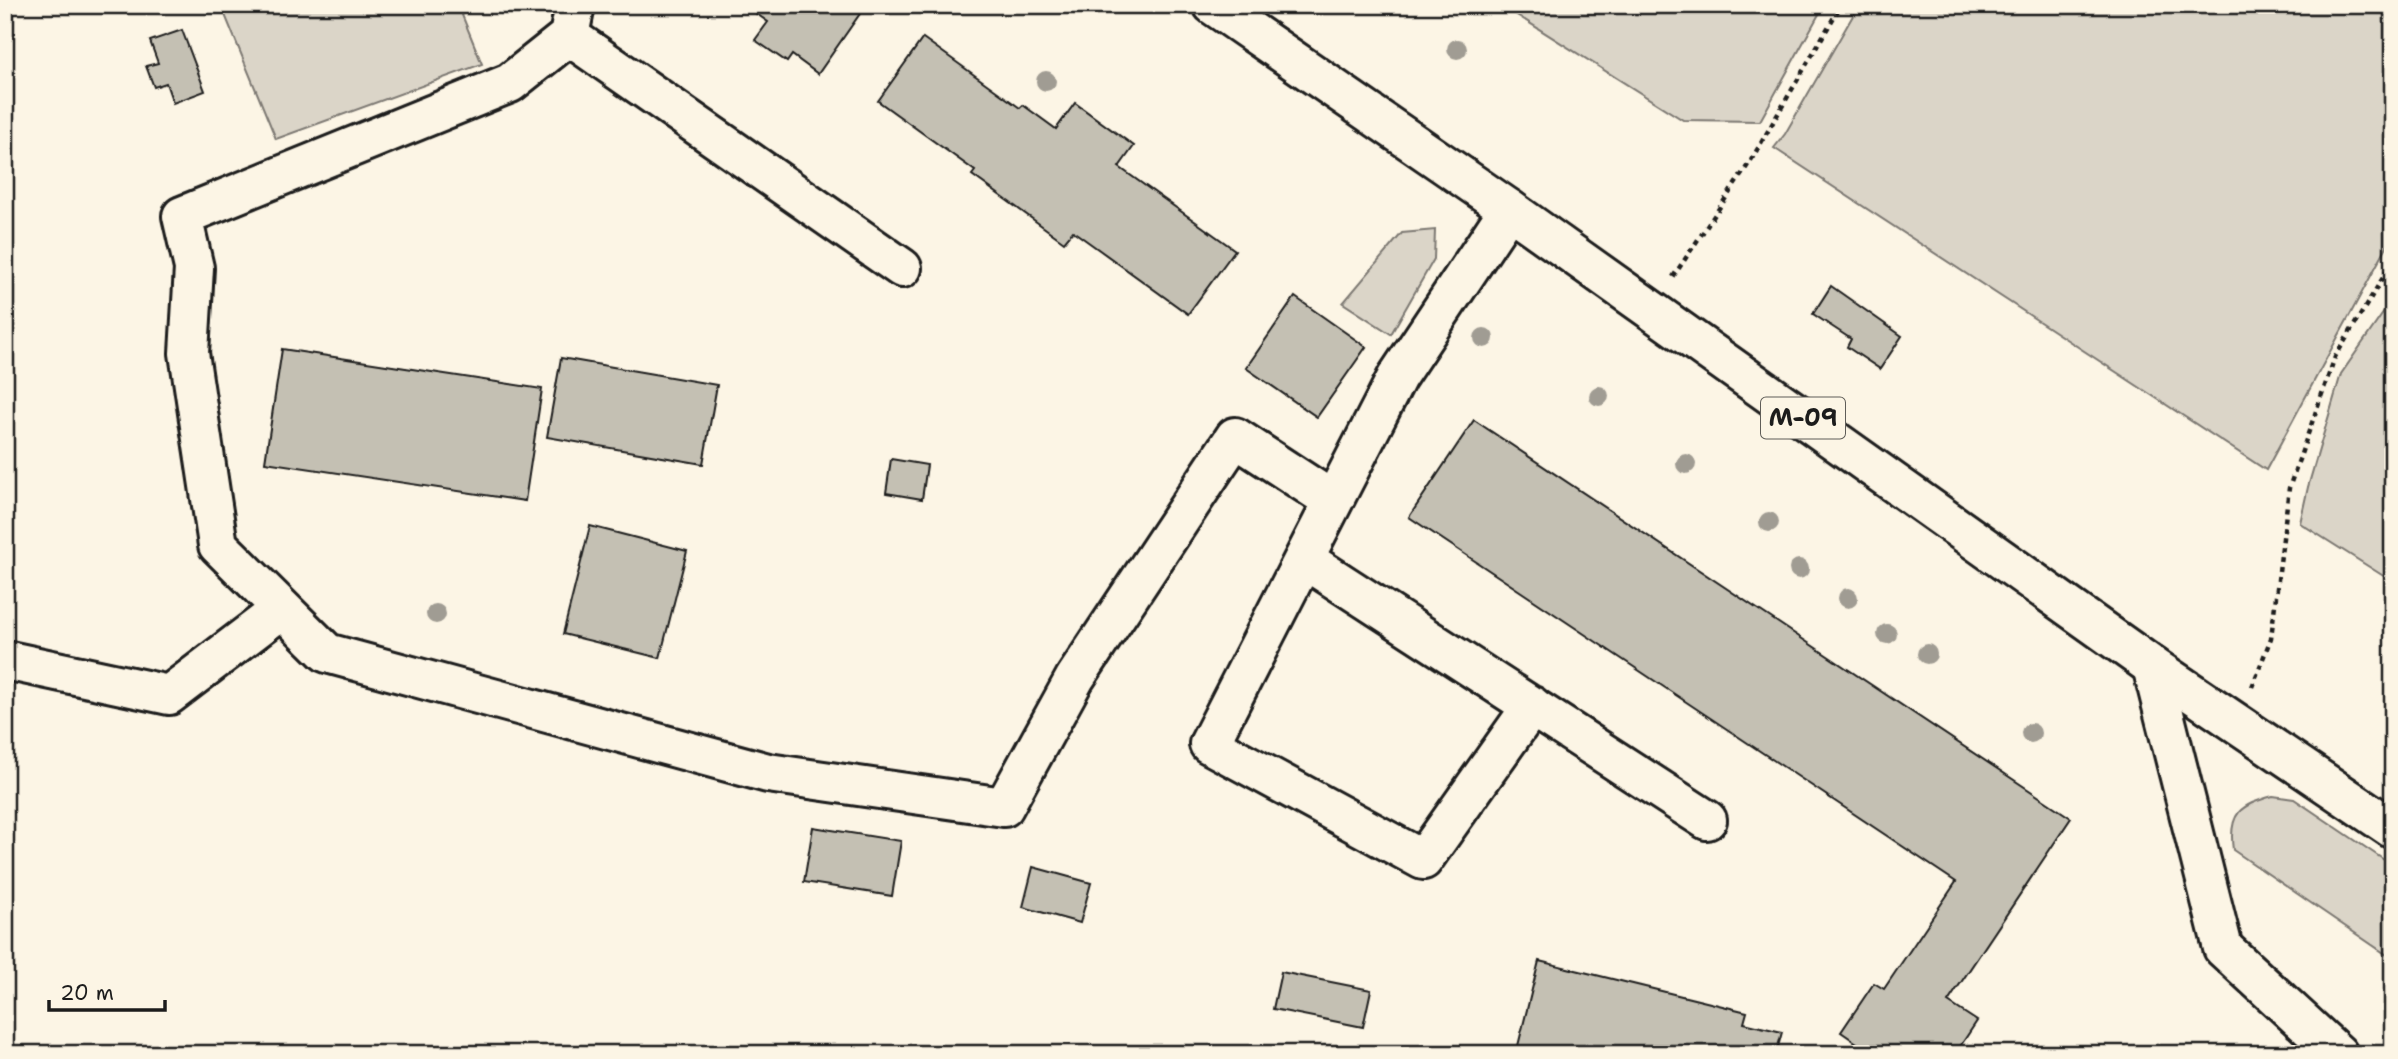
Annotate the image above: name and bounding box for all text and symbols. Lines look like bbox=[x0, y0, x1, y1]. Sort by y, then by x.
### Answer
road number: М-09 bbox=[1761, 398, 1845, 438]
scale bar bbox=[49, 968, 164, 1012]
text: 20 m bbox=[60, 979, 114, 1007]

